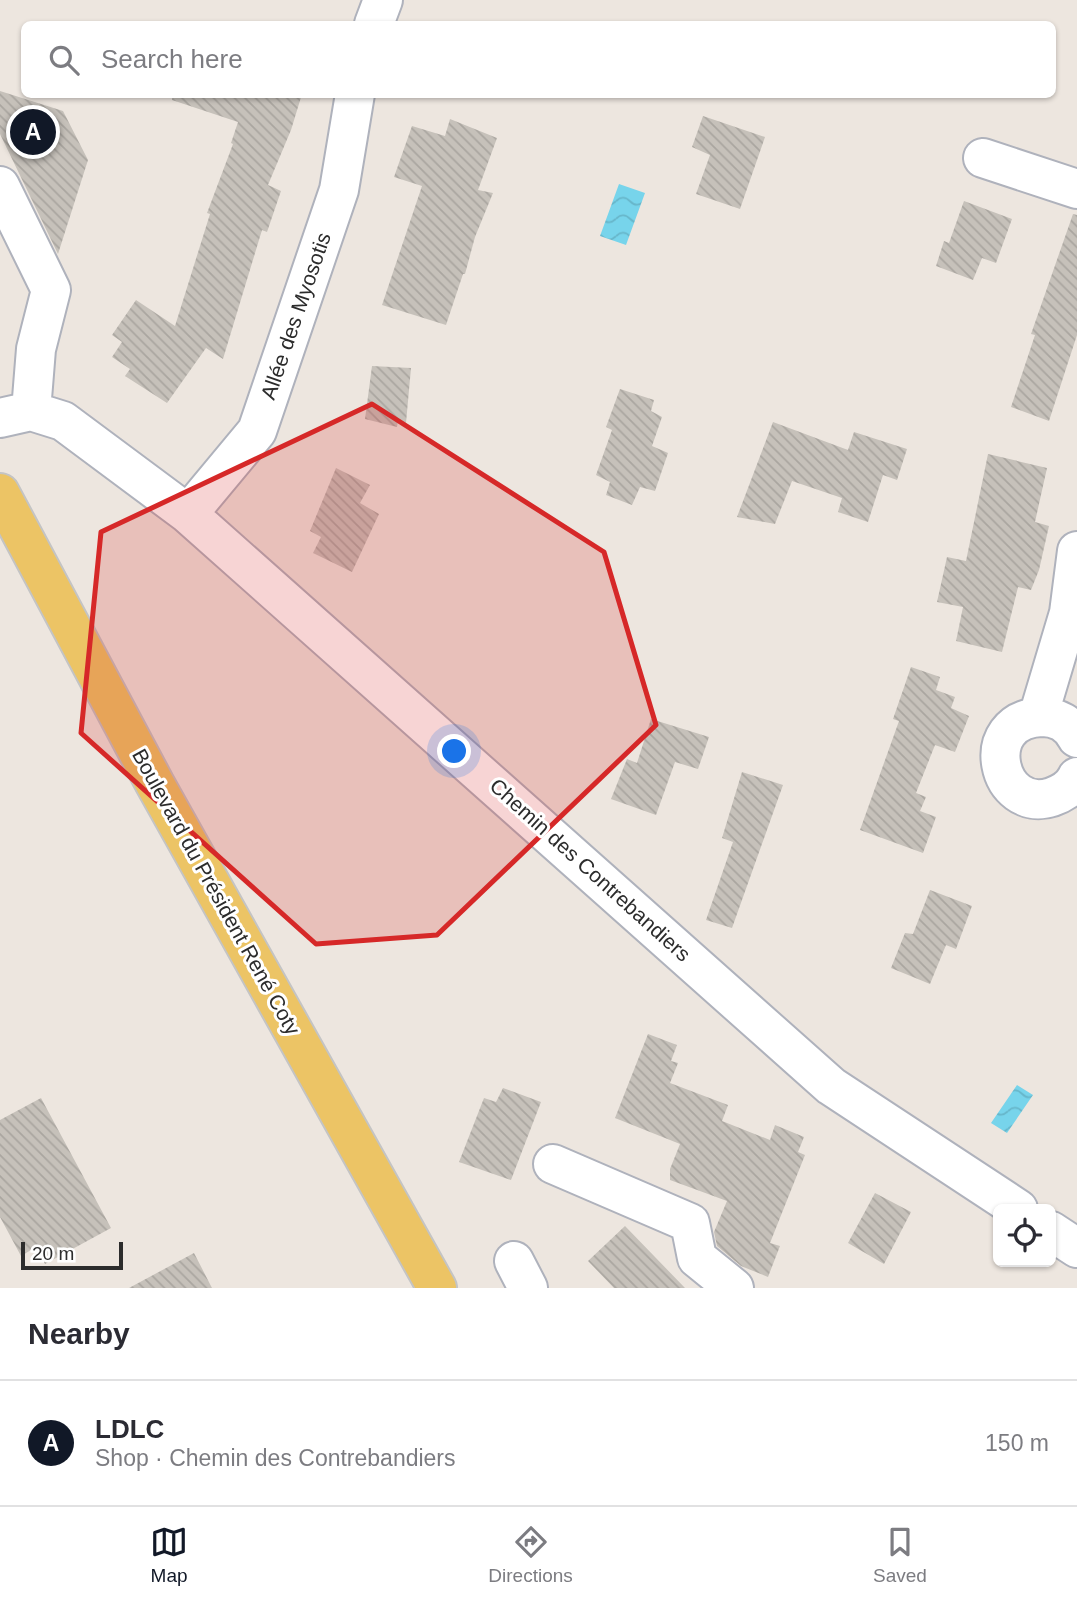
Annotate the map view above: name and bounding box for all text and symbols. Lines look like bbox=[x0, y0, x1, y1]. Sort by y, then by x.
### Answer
search box bbox=[21, 21, 1056, 98]
icon: search bbox=[45, 41, 83, 79]
text: Search here bbox=[101, 44, 243, 74]
pin: A bbox=[10, 106, 56, 158]
street label: Allée des Myosotis bbox=[256, 229, 335, 402]
your location bbox=[437, 734, 471, 768]
street label: Boulevard du Président René Coty bbox=[128, 745, 305, 1039]
street label: Chemin des Contrebandiers bbox=[485, 774, 695, 966]
map controls bbox=[993, 1204, 1056, 1267]
button: locate bbox=[993, 1204, 1056, 1267]
scale bar bbox=[21, 1239, 122, 1271]
text: 20 m bbox=[32, 1243, 74, 1264]
text: Nearby bbox=[28, 1317, 130, 1350]
text: LDLC bbox=[95, 1414, 164, 1444]
text: A bbox=[43, 1430, 59, 1456]
text: 150 m bbox=[985, 1430, 1049, 1456]
text: Shop · Chemin des Contrebandiers bbox=[95, 1445, 456, 1471]
tab: Map bbox=[150, 1523, 188, 1587]
tab: Directions bbox=[488, 1523, 573, 1587]
tab: Saved bbox=[873, 1523, 927, 1587]

